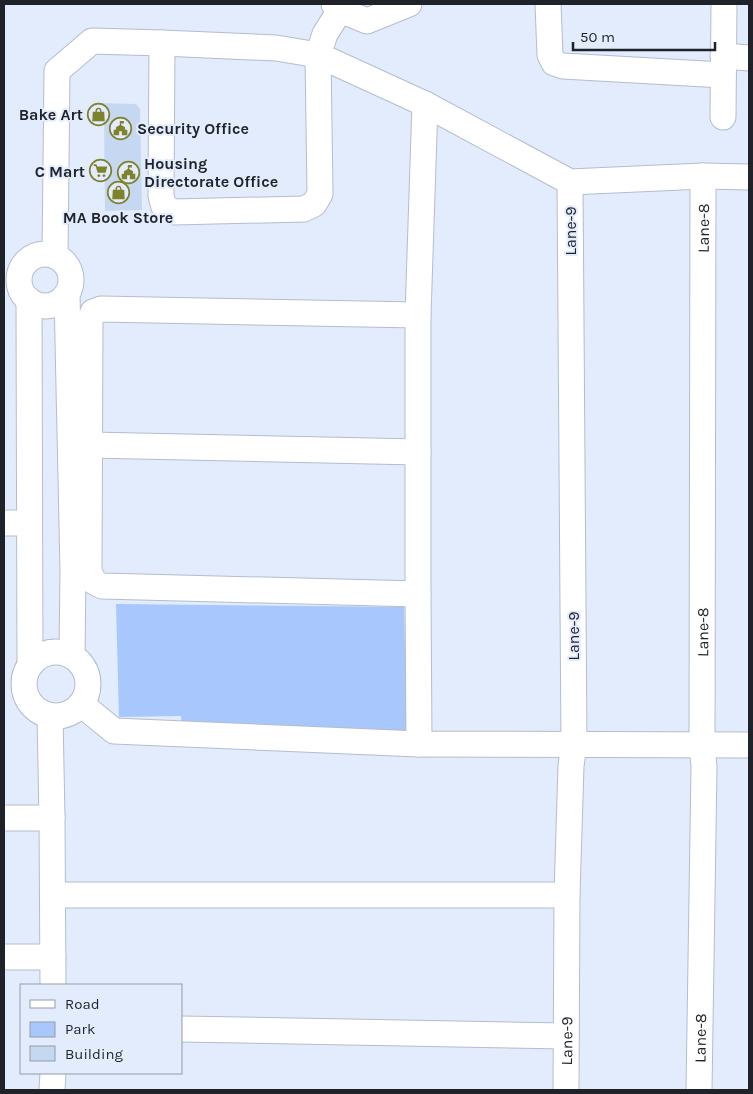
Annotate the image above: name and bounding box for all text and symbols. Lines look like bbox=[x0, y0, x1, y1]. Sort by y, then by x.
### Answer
scale bar bbox=[573, 20, 716, 52]
text: 50 m bbox=[580, 28, 615, 46]
shop icon: Bake Art bbox=[87, 102, 111, 126]
place label: Bake Art bbox=[19, 105, 83, 124]
public building icon: Security Office bbox=[109, 116, 133, 140]
place label: Security Office bbox=[137, 119, 249, 138]
place label: Housing Directorate Office bbox=[144, 154, 278, 191]
supermarket icon: C Mart bbox=[89, 159, 113, 183]
public building icon: Housing Directorate Office bbox=[116, 160, 140, 184]
place label: C Mart bbox=[35, 162, 85, 181]
shop icon: MA Book Store bbox=[106, 181, 130, 205]
street label: Lane-8 bbox=[694, 203, 713, 253]
street label: Lane-9 bbox=[561, 206, 580, 256]
place label: MA Book Store bbox=[63, 208, 173, 227]
street label: Lane-8 bbox=[693, 607, 712, 657]
street label: Lane-9 bbox=[564, 611, 583, 661]
legend bbox=[20, 984, 182, 1074]
text: Road bbox=[65, 995, 100, 1013]
street label: Lane-8 bbox=[690, 1013, 710, 1063]
street label: Lane-9 bbox=[557, 1016, 576, 1066]
text: Park bbox=[65, 1020, 95, 1038]
text: Building bbox=[65, 1045, 123, 1063]

